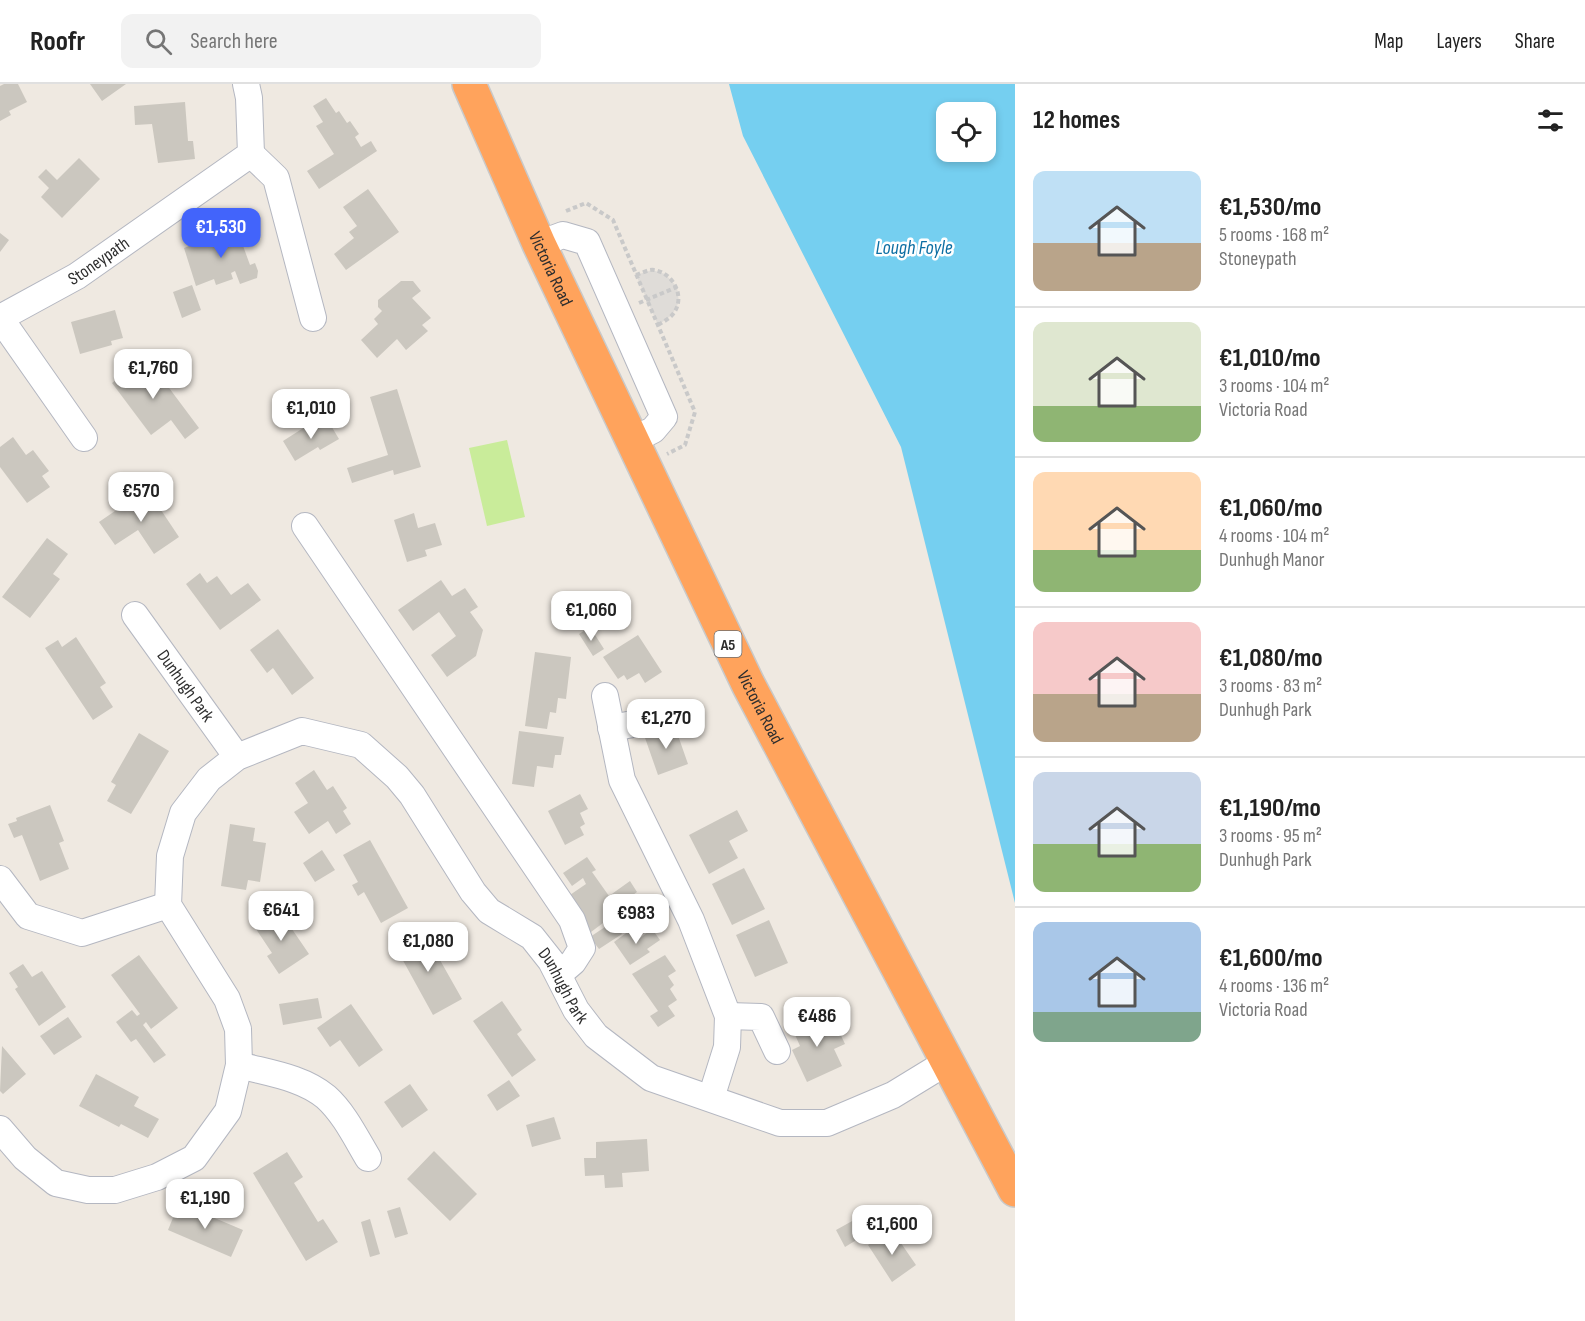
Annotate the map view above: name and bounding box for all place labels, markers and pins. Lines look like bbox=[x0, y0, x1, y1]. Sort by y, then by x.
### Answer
pin: €1,530 bbox=[172, 208, 270, 259]
pin: €1,760 bbox=[104, 349, 202, 400]
pin: €1,010 bbox=[262, 389, 360, 440]
pin: €570 bbox=[105, 472, 177, 523]
pin: €1,060 bbox=[542, 591, 640, 642]
pin: €1,270 bbox=[617, 699, 715, 750]
pin: €641 bbox=[245, 891, 317, 942]
pin: €983 bbox=[600, 894, 672, 945]
pin: €1,080 bbox=[379, 922, 477, 973]
pin: €486 bbox=[781, 997, 853, 1048]
pin: €1,190 bbox=[156, 1179, 254, 1230]
pin: €1,600 bbox=[843, 1205, 941, 1256]

